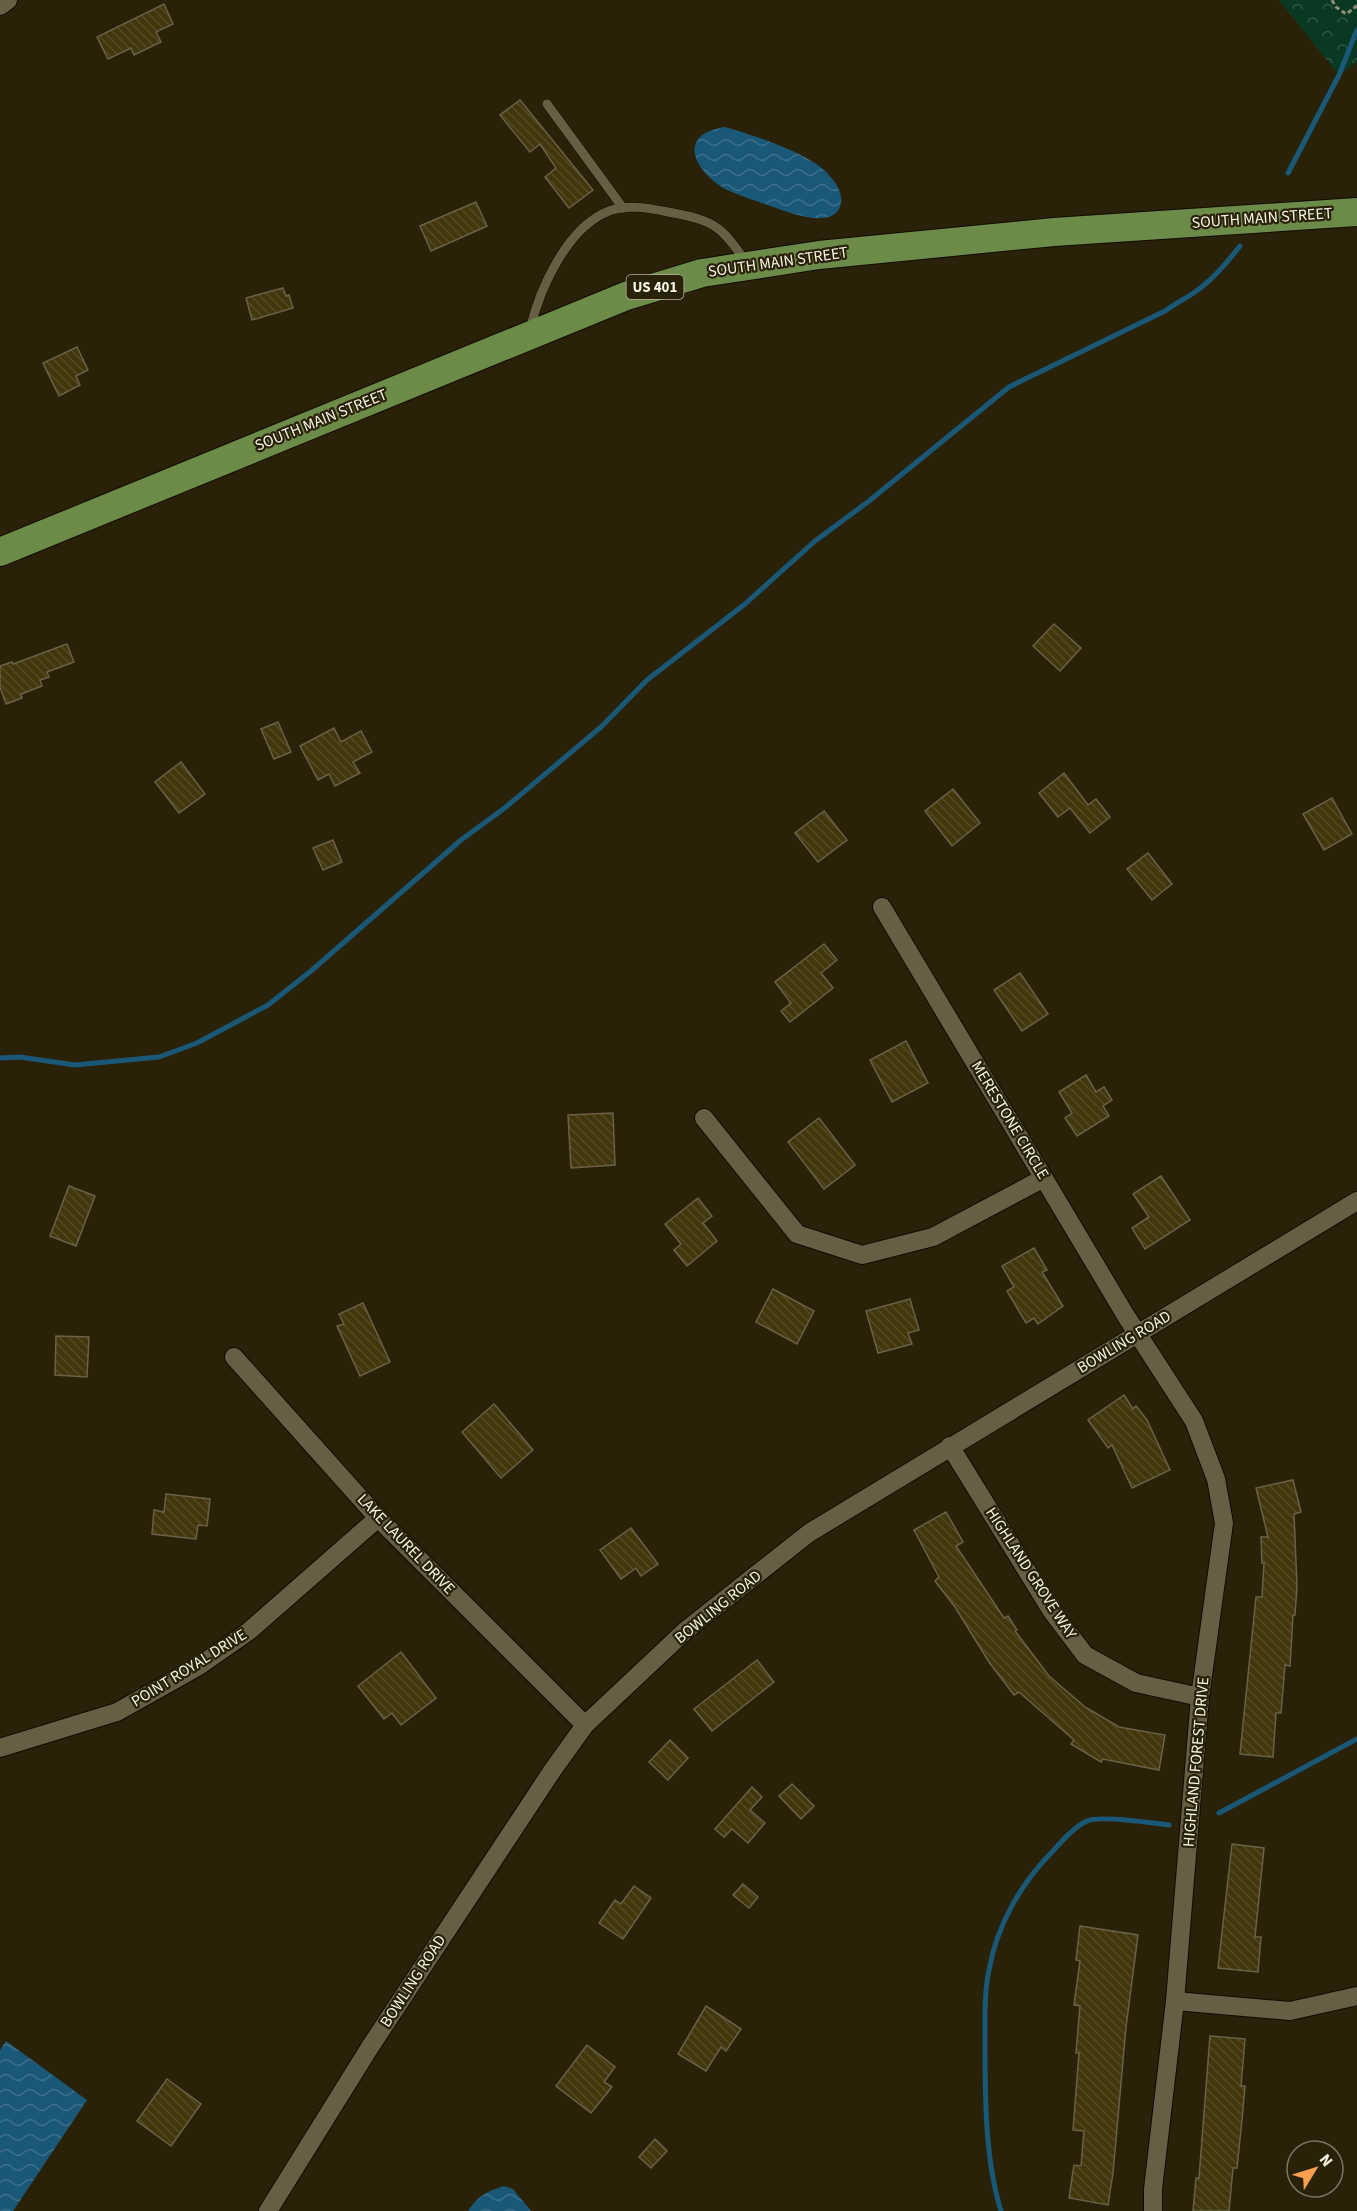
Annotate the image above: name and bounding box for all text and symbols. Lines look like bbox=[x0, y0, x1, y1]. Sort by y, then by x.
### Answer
street label: SOUTH MAIN STREET bbox=[1191, 202, 1334, 234]
street label: SOUTH MAIN STREET bbox=[707, 241, 850, 283]
road number: US 401 bbox=[626, 275, 684, 299]
street label: SOUTH MAIN STREET bbox=[251, 383, 391, 457]
street label: MERESTONE CIRCLE bbox=[966, 1057, 1054, 1183]
street label: BOWLING ROAD bbox=[1073, 1305, 1175, 1379]
street label: LAKE LAUREL DRIVE bbox=[352, 1489, 460, 1599]
street label: HIGHLAND GROVE WAY bbox=[980, 1503, 1082, 1643]
street label: BOWLING ROAD bbox=[670, 1565, 766, 1649]
street label: POINT ROYAL DRIVE bbox=[127, 1624, 251, 1712]
street label: HIGHLAND FOREST DRIVE bbox=[1178, 1676, 1214, 1848]
street label: BOWLING ROAD bbox=[375, 1930, 451, 2031]
north arrow bbox=[1285, 2139, 1345, 2199]
text: N bbox=[1314, 2149, 1338, 2171]

